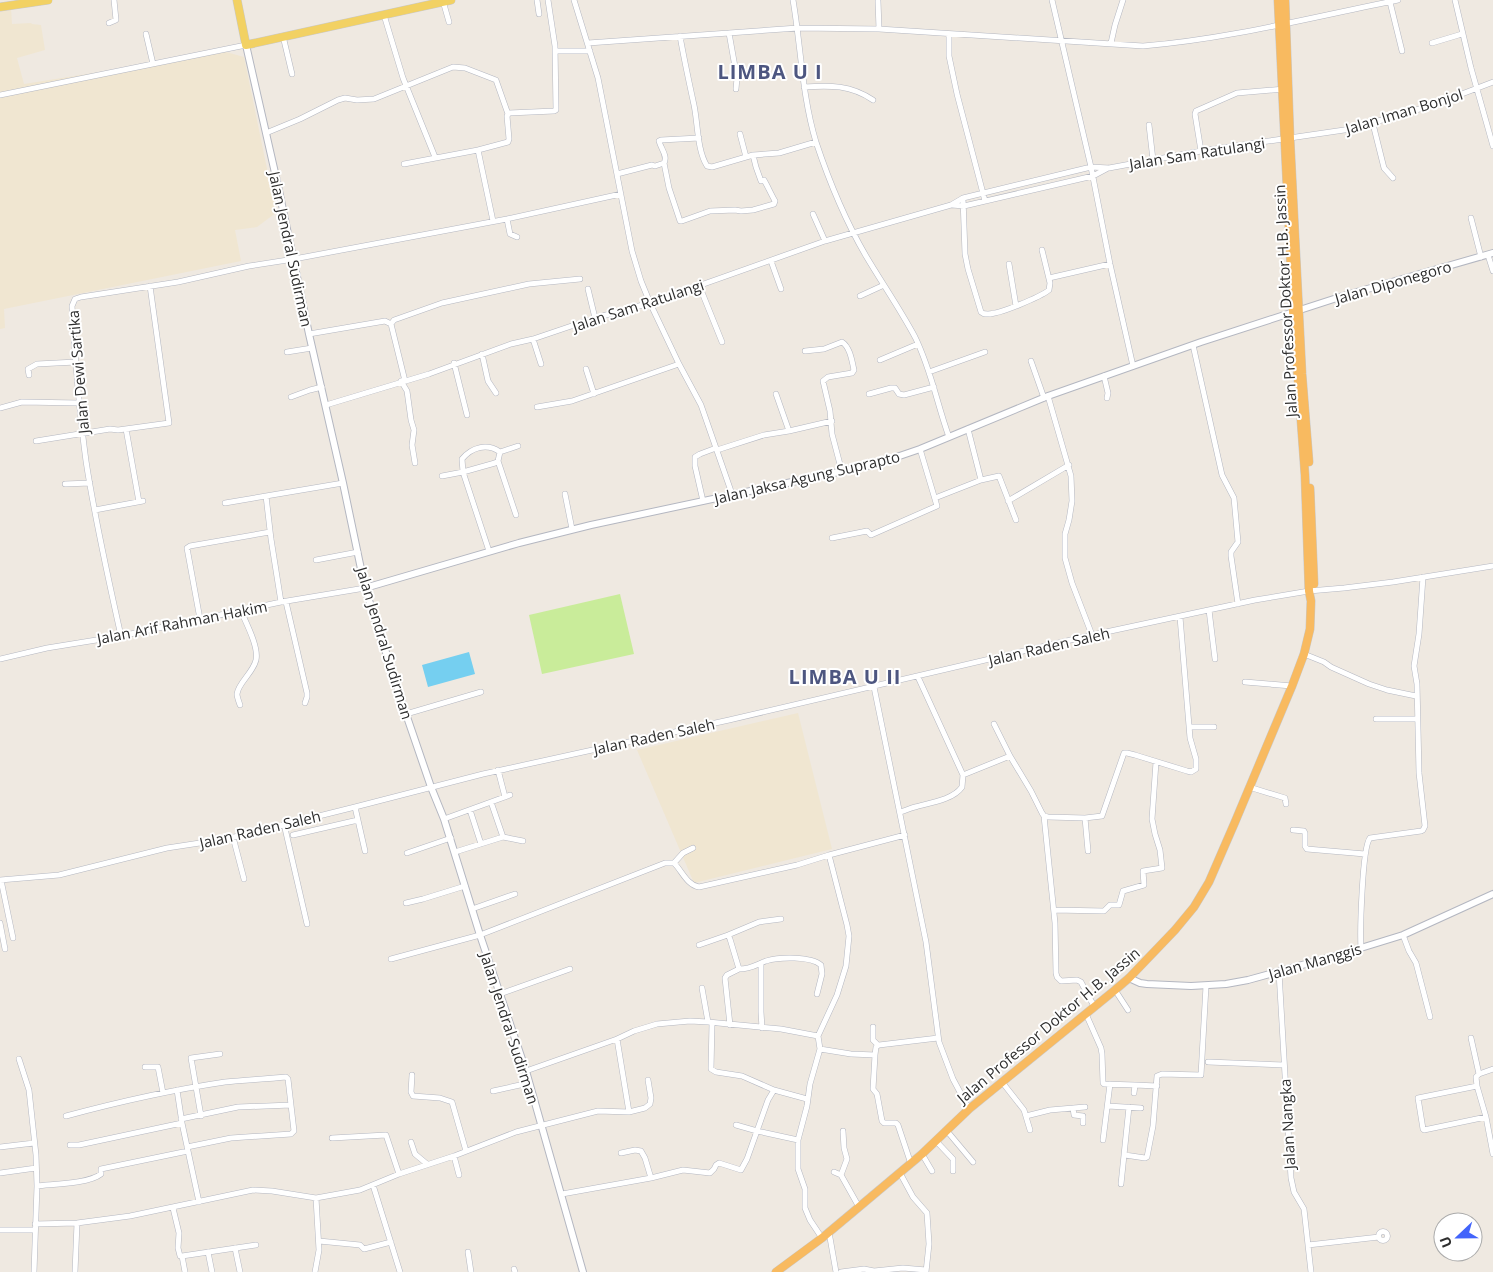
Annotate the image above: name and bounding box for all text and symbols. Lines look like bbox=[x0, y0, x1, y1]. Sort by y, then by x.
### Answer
district label: LIMBA U I bbox=[717, 58, 823, 85]
street label: Jalan Iman Bonjol bbox=[1341, 84, 1465, 139]
street label: Jalan Sam Ratulangi bbox=[1126, 132, 1266, 174]
street label: Jalan Jendral Sudirman bbox=[264, 167, 317, 329]
street label: Jalan Professor Doktor H.B. Jassin bbox=[1269, 184, 1301, 420]
street label: Jalan Diponegoro bbox=[1330, 256, 1454, 309]
street label: Jalan Sam Ratulangi bbox=[568, 274, 706, 336]
street label: Jalan Dewi Sartika bbox=[63, 309, 94, 437]
street label: Jalan Jaksa Agung Suprapto bbox=[710, 446, 902, 509]
street label: Jalan Jendral Sudirman bbox=[352, 562, 418, 722]
street label: Jalan Arif Rahman Hakim bbox=[93, 596, 269, 649]
street label: Jalan Raden Saleh bbox=[984, 622, 1112, 670]
district label: LIMBA U II bbox=[789, 663, 901, 690]
street label: Jalan Raden Saleh bbox=[589, 713, 717, 759]
street label: Jalan Raden Saleh bbox=[195, 805, 323, 853]
street label: Jalan Manggis bbox=[1264, 938, 1364, 984]
street label: Jalan Professor Doktor H.B. Jassin bbox=[951, 942, 1144, 1109]
street label: Jalan Jendral Sudirman bbox=[475, 948, 544, 1106]
street label: Jalan Nangka bbox=[1275, 1078, 1299, 1172]
north arrow bbox=[1433, 1212, 1483, 1262]
text: U bbox=[1435, 1234, 1456, 1251]

